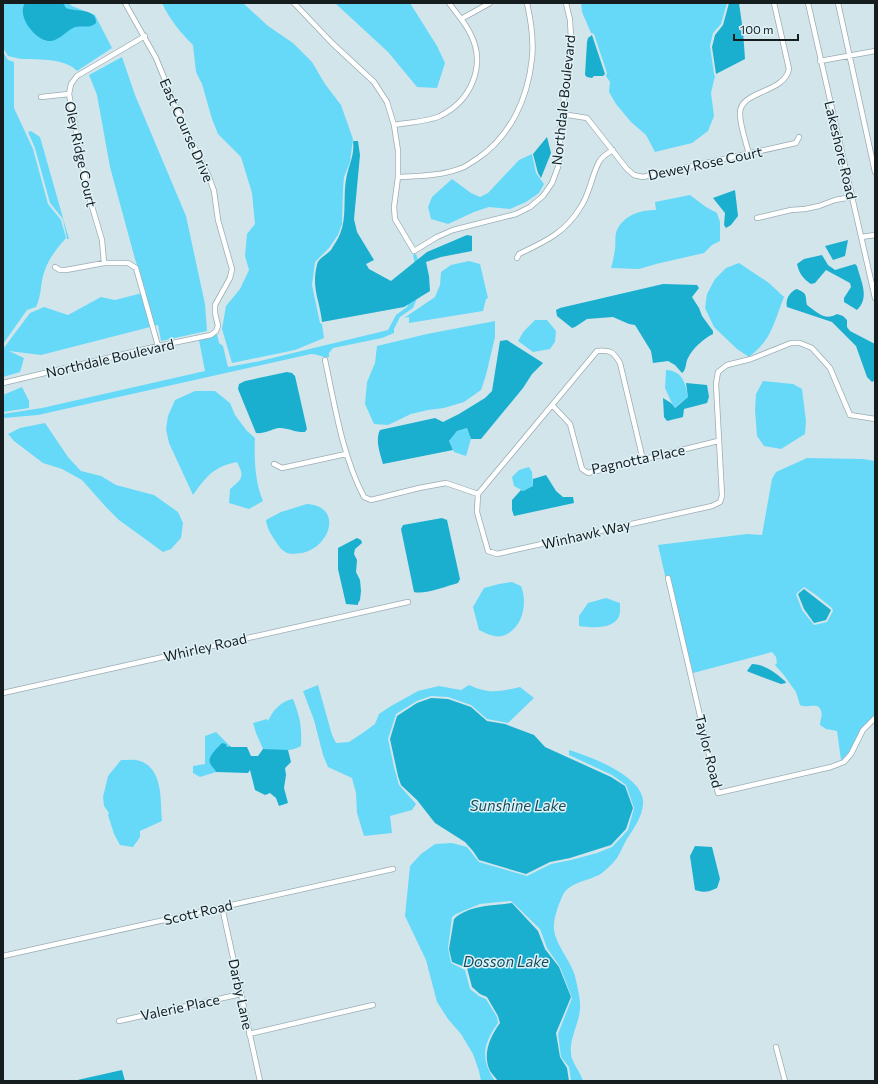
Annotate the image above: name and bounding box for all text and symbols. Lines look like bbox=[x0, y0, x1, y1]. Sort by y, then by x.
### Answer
scale bar bbox=[734, 16, 798, 42]
text: 100 m bbox=[740, 22, 774, 36]
street label: Northdale Boulevard bbox=[548, 34, 578, 166]
street label: East Course Drive bbox=[157, 75, 217, 185]
street label: Lakeshore Road bbox=[821, 99, 861, 201]
street label: Oley Ridge Court bbox=[61, 100, 101, 209]
street label: Dewey Rose Court bbox=[646, 143, 764, 183]
street label: Northdale Boulevard bbox=[44, 335, 176, 381]
street label: Pagnotta Place bbox=[590, 441, 686, 477]
street label: Winhawk Way bbox=[540, 516, 632, 552]
street label: Whirley Road bbox=[162, 629, 248, 665]
street label: Taylor Road bbox=[692, 713, 726, 789]
water label: Sunshine Lake bbox=[470, 796, 566, 814]
street label: Scott Road bbox=[162, 896, 234, 928]
water label: Dosson Lake bbox=[463, 952, 549, 970]
street label: Darby Lane bbox=[225, 957, 257, 1031]
street label: Valerie Place bbox=[139, 990, 221, 1024]

